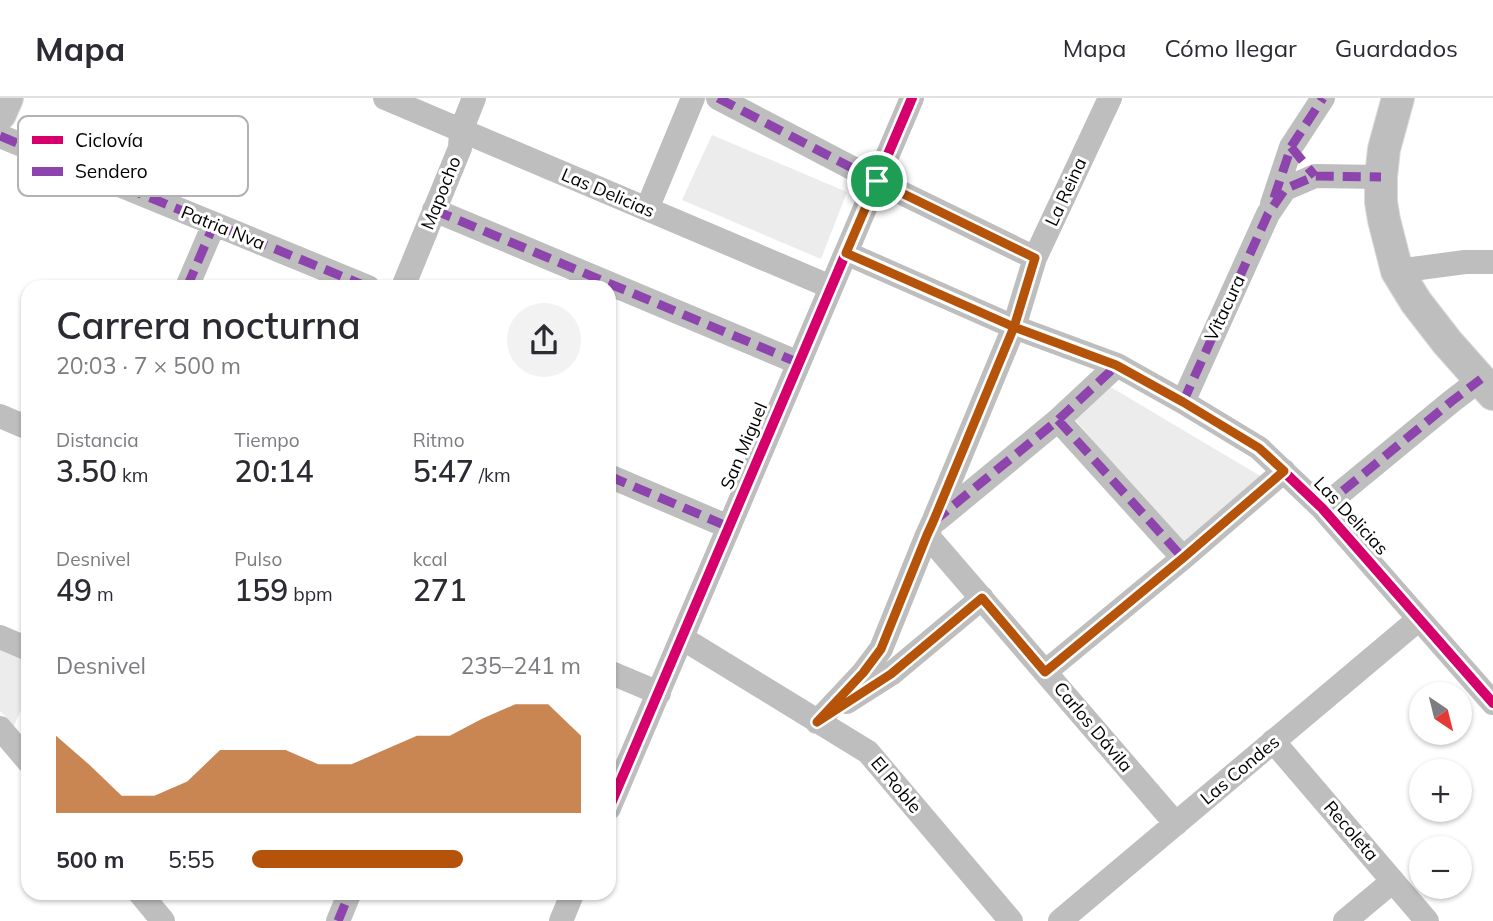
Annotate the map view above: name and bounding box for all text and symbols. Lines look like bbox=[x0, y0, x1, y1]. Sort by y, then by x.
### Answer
text: Mapa bbox=[35, 28, 125, 69]
text: Mapa bbox=[1063, 33, 1126, 63]
text: Cómo llegar bbox=[1164, 33, 1297, 63]
text: Guardados bbox=[1335, 33, 1458, 63]
legend bbox=[18, 116, 248, 196]
text: Ciclovía bbox=[75, 128, 143, 152]
pin bbox=[847, 151, 907, 211]
street label: Mapocho bbox=[415, 153, 466, 233]
street label: La Reina bbox=[1040, 154, 1091, 230]
text: Sendero bbox=[75, 159, 148, 183]
icon: arrive bbox=[858, 162, 896, 200]
street label: Las Delicias bbox=[558, 163, 658, 222]
street label: Patria Nva bbox=[178, 200, 268, 255]
street label: Vitacura bbox=[1199, 271, 1250, 345]
text: Carrera nocturna bbox=[56, 301, 361, 349]
button: share bbox=[507, 303, 581, 377]
text: 20:03 · 7 × 500 m bbox=[56, 351, 241, 380]
street label: San Miguel bbox=[715, 399, 772, 493]
text: Distancia bbox=[56, 428, 139, 452]
text: Tiempo bbox=[234, 428, 300, 452]
text: Ritmo bbox=[413, 428, 465, 452]
text: 3.50 bbox=[56, 452, 117, 490]
text: 20:14 bbox=[234, 452, 313, 490]
text: 5:47 bbox=[413, 452, 474, 490]
text: km bbox=[117, 463, 149, 487]
text: /km bbox=[474, 463, 511, 487]
street label: Las Delicias bbox=[1309, 472, 1394, 560]
text: Desnivel bbox=[56, 547, 130, 571]
text: Pulso bbox=[234, 547, 282, 571]
text: kcal bbox=[413, 547, 447, 571]
text: 49 bbox=[56, 571, 92, 609]
text: 159 bbox=[234, 571, 288, 609]
text: 271 bbox=[413, 571, 467, 609]
text: m bbox=[92, 582, 114, 606]
text: bpm bbox=[288, 582, 333, 606]
text: Desnivel bbox=[56, 651, 146, 680]
text: 235–241 m bbox=[460, 651, 581, 680]
street label: Carlos Dávila bbox=[1049, 677, 1138, 776]
north arrow bbox=[1409, 682, 1472, 746]
map controls bbox=[1409, 682, 1472, 899]
street label: Las Condes bbox=[1195, 730, 1284, 809]
street label: El Roble bbox=[866, 752, 927, 818]
button: + bbox=[1409, 759, 1472, 822]
street label: Recoleta bbox=[1319, 796, 1384, 865]
button: − bbox=[1409, 836, 1472, 899]
text: 500 m bbox=[56, 845, 124, 874]
text: 5:55 bbox=[168, 845, 215, 874]

